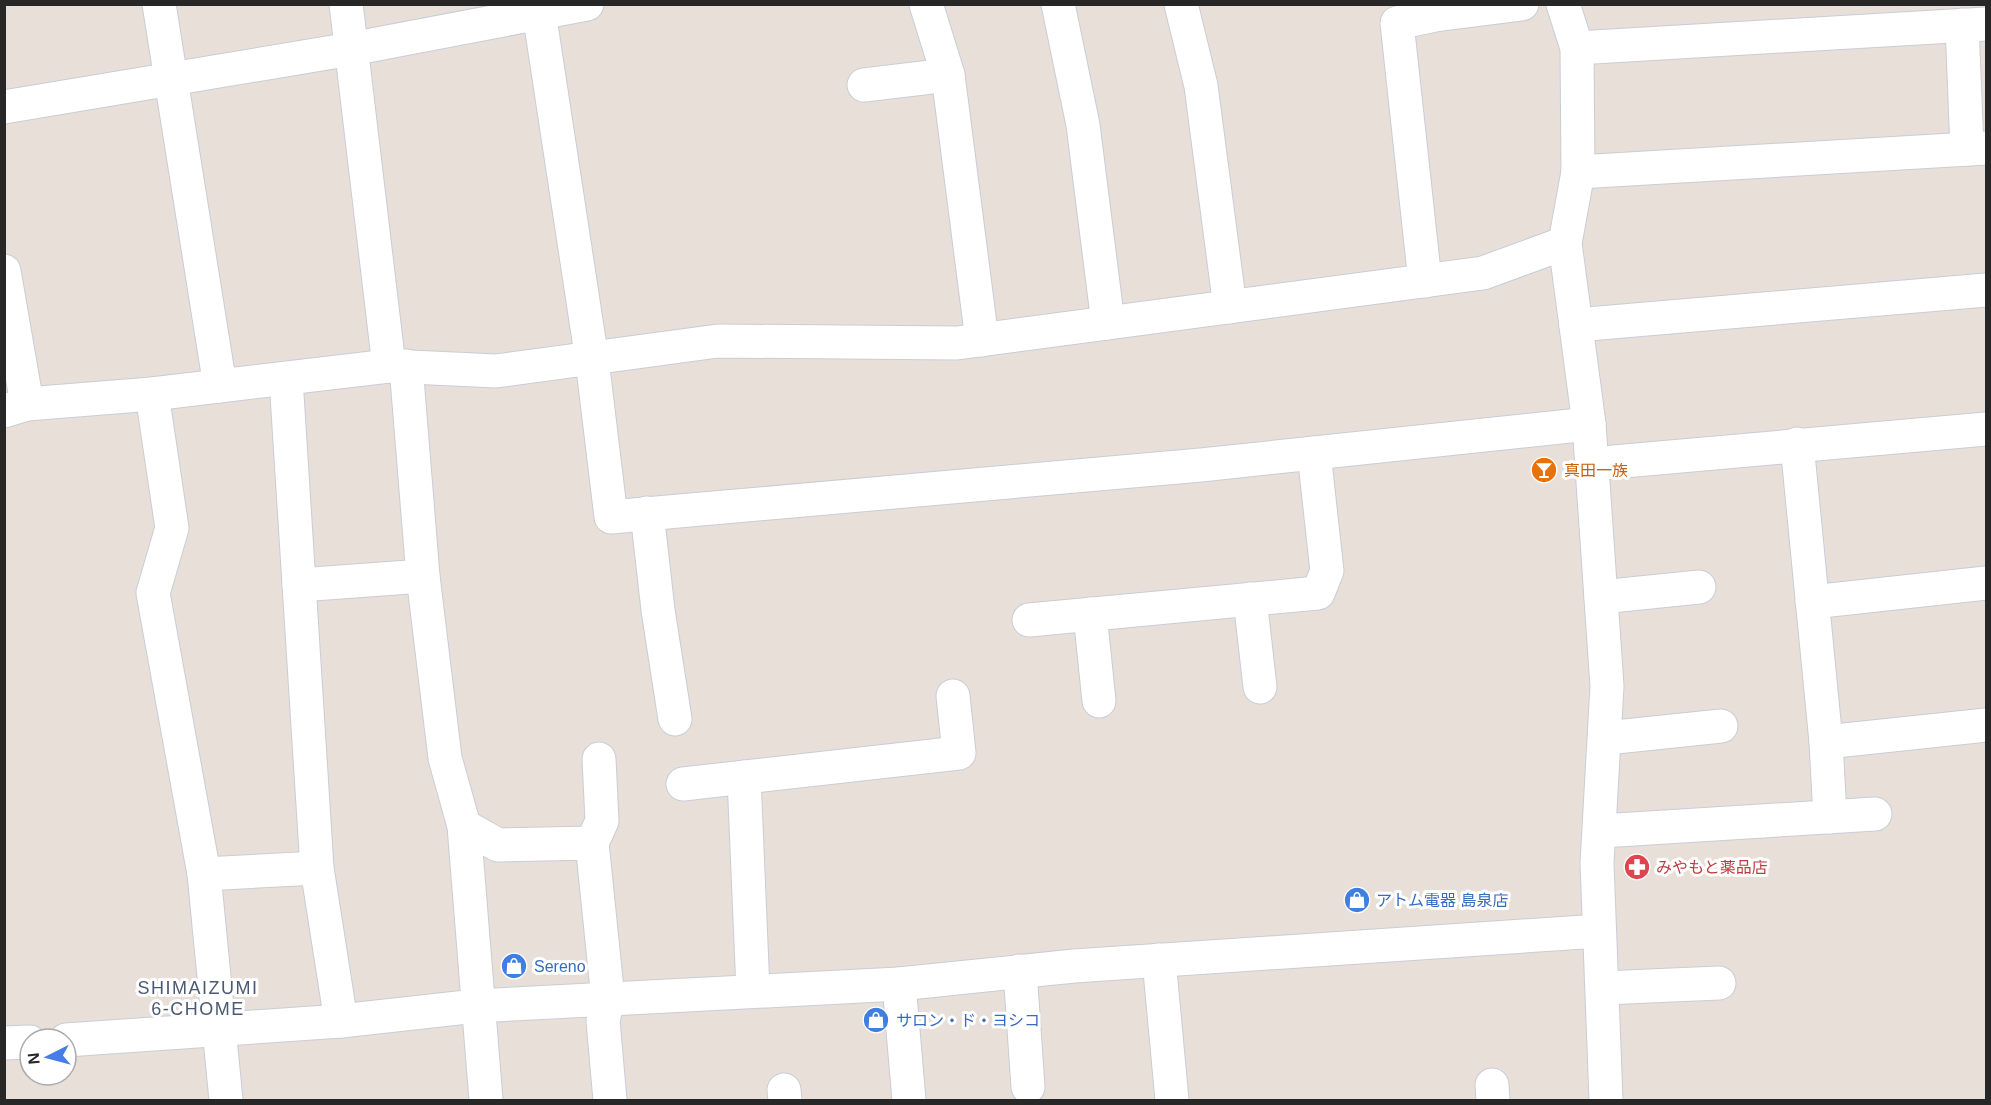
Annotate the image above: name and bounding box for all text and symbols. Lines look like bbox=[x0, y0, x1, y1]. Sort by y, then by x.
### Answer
bar icon: 真田一族 bbox=[1529, 455, 1559, 485]
place label: 真田一族 bbox=[1564, 462, 1628, 479]
pharmacy icon: みやもと薬品店 bbox=[1622, 852, 1652, 882]
place label: みやもと薬品店 bbox=[1656, 859, 1768, 876]
shop icon: アトム電器 島泉店 bbox=[1342, 885, 1372, 915]
place label: アトム電器 島泉店 bbox=[1376, 892, 1508, 909]
shop icon: Sereno bbox=[499, 951, 529, 981]
place label: Sereno bbox=[534, 958, 586, 975]
district label: SHIMAIZUMI 6-CHOME bbox=[138, 978, 259, 1019]
shop icon: サロン・ド・ヨシコ bbox=[861, 1005, 891, 1035]
place label: サロン・ド・ヨシコ bbox=[896, 1012, 1040, 1029]
north arrow bbox=[18, 1027, 78, 1087]
text: N bbox=[25, 1052, 43, 1065]

